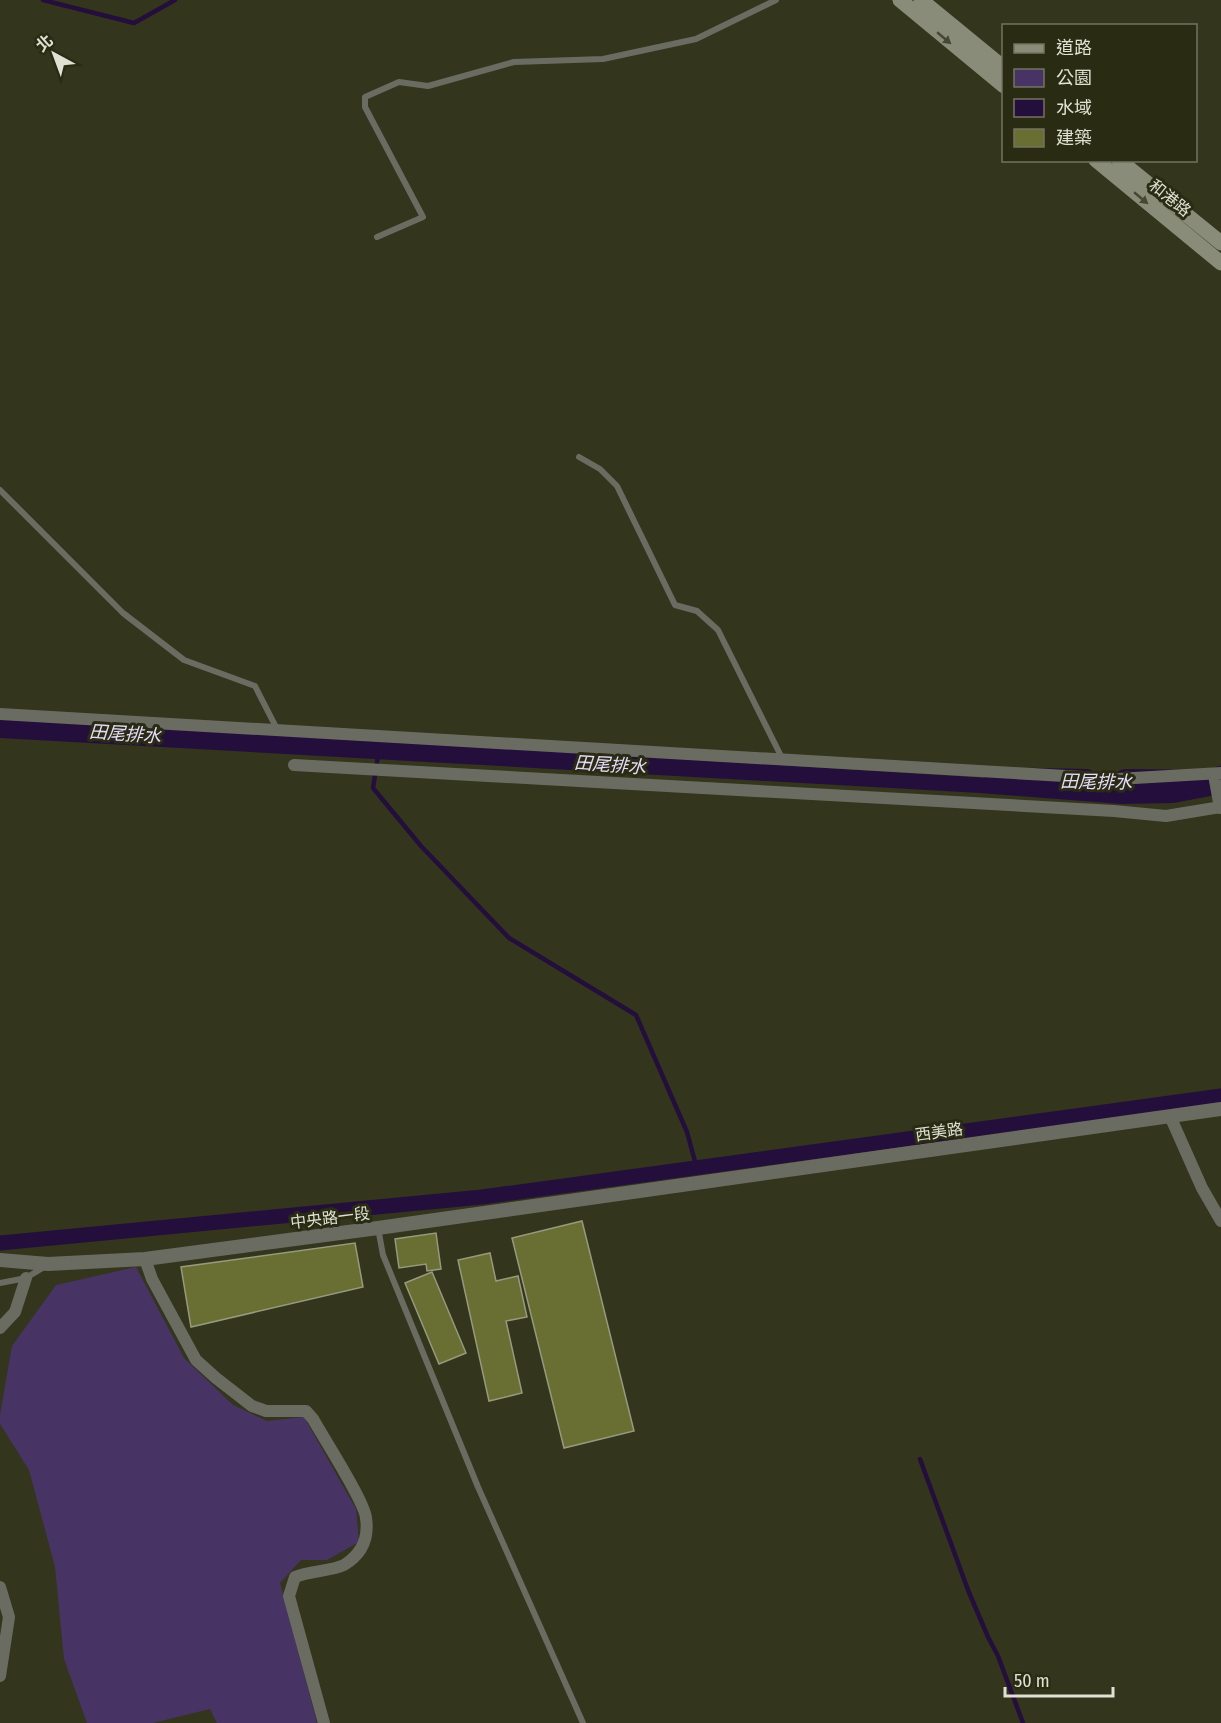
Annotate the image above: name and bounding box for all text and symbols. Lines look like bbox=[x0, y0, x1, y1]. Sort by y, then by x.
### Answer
north arrow bbox=[24, 24, 84, 84]
legend bbox=[1002, 24, 1197, 162]
text: 北 bbox=[32, 31, 57, 55]
one-way arrow bbox=[936, 32, 952, 45]
text: 道路 bbox=[1056, 37, 1092, 59]
text: 公園 bbox=[1056, 67, 1092, 89]
text: 水域 bbox=[1056, 97, 1092, 119]
text: 建築 bbox=[1056, 127, 1092, 149]
street label: 和港路 bbox=[1145, 176, 1195, 220]
one-way arrow bbox=[1133, 191, 1149, 204]
water label: 田尾排水 bbox=[88, 721, 163, 748]
water label: 田尾排水 bbox=[573, 752, 648, 779]
water label: 田尾排水 bbox=[1060, 770, 1133, 794]
street label: 西美路 bbox=[914, 1119, 964, 1145]
street label: 中央路一段 bbox=[289, 1204, 371, 1232]
scale bar bbox=[1005, 1660, 1113, 1698]
text: 50 m bbox=[1014, 1670, 1050, 1692]

